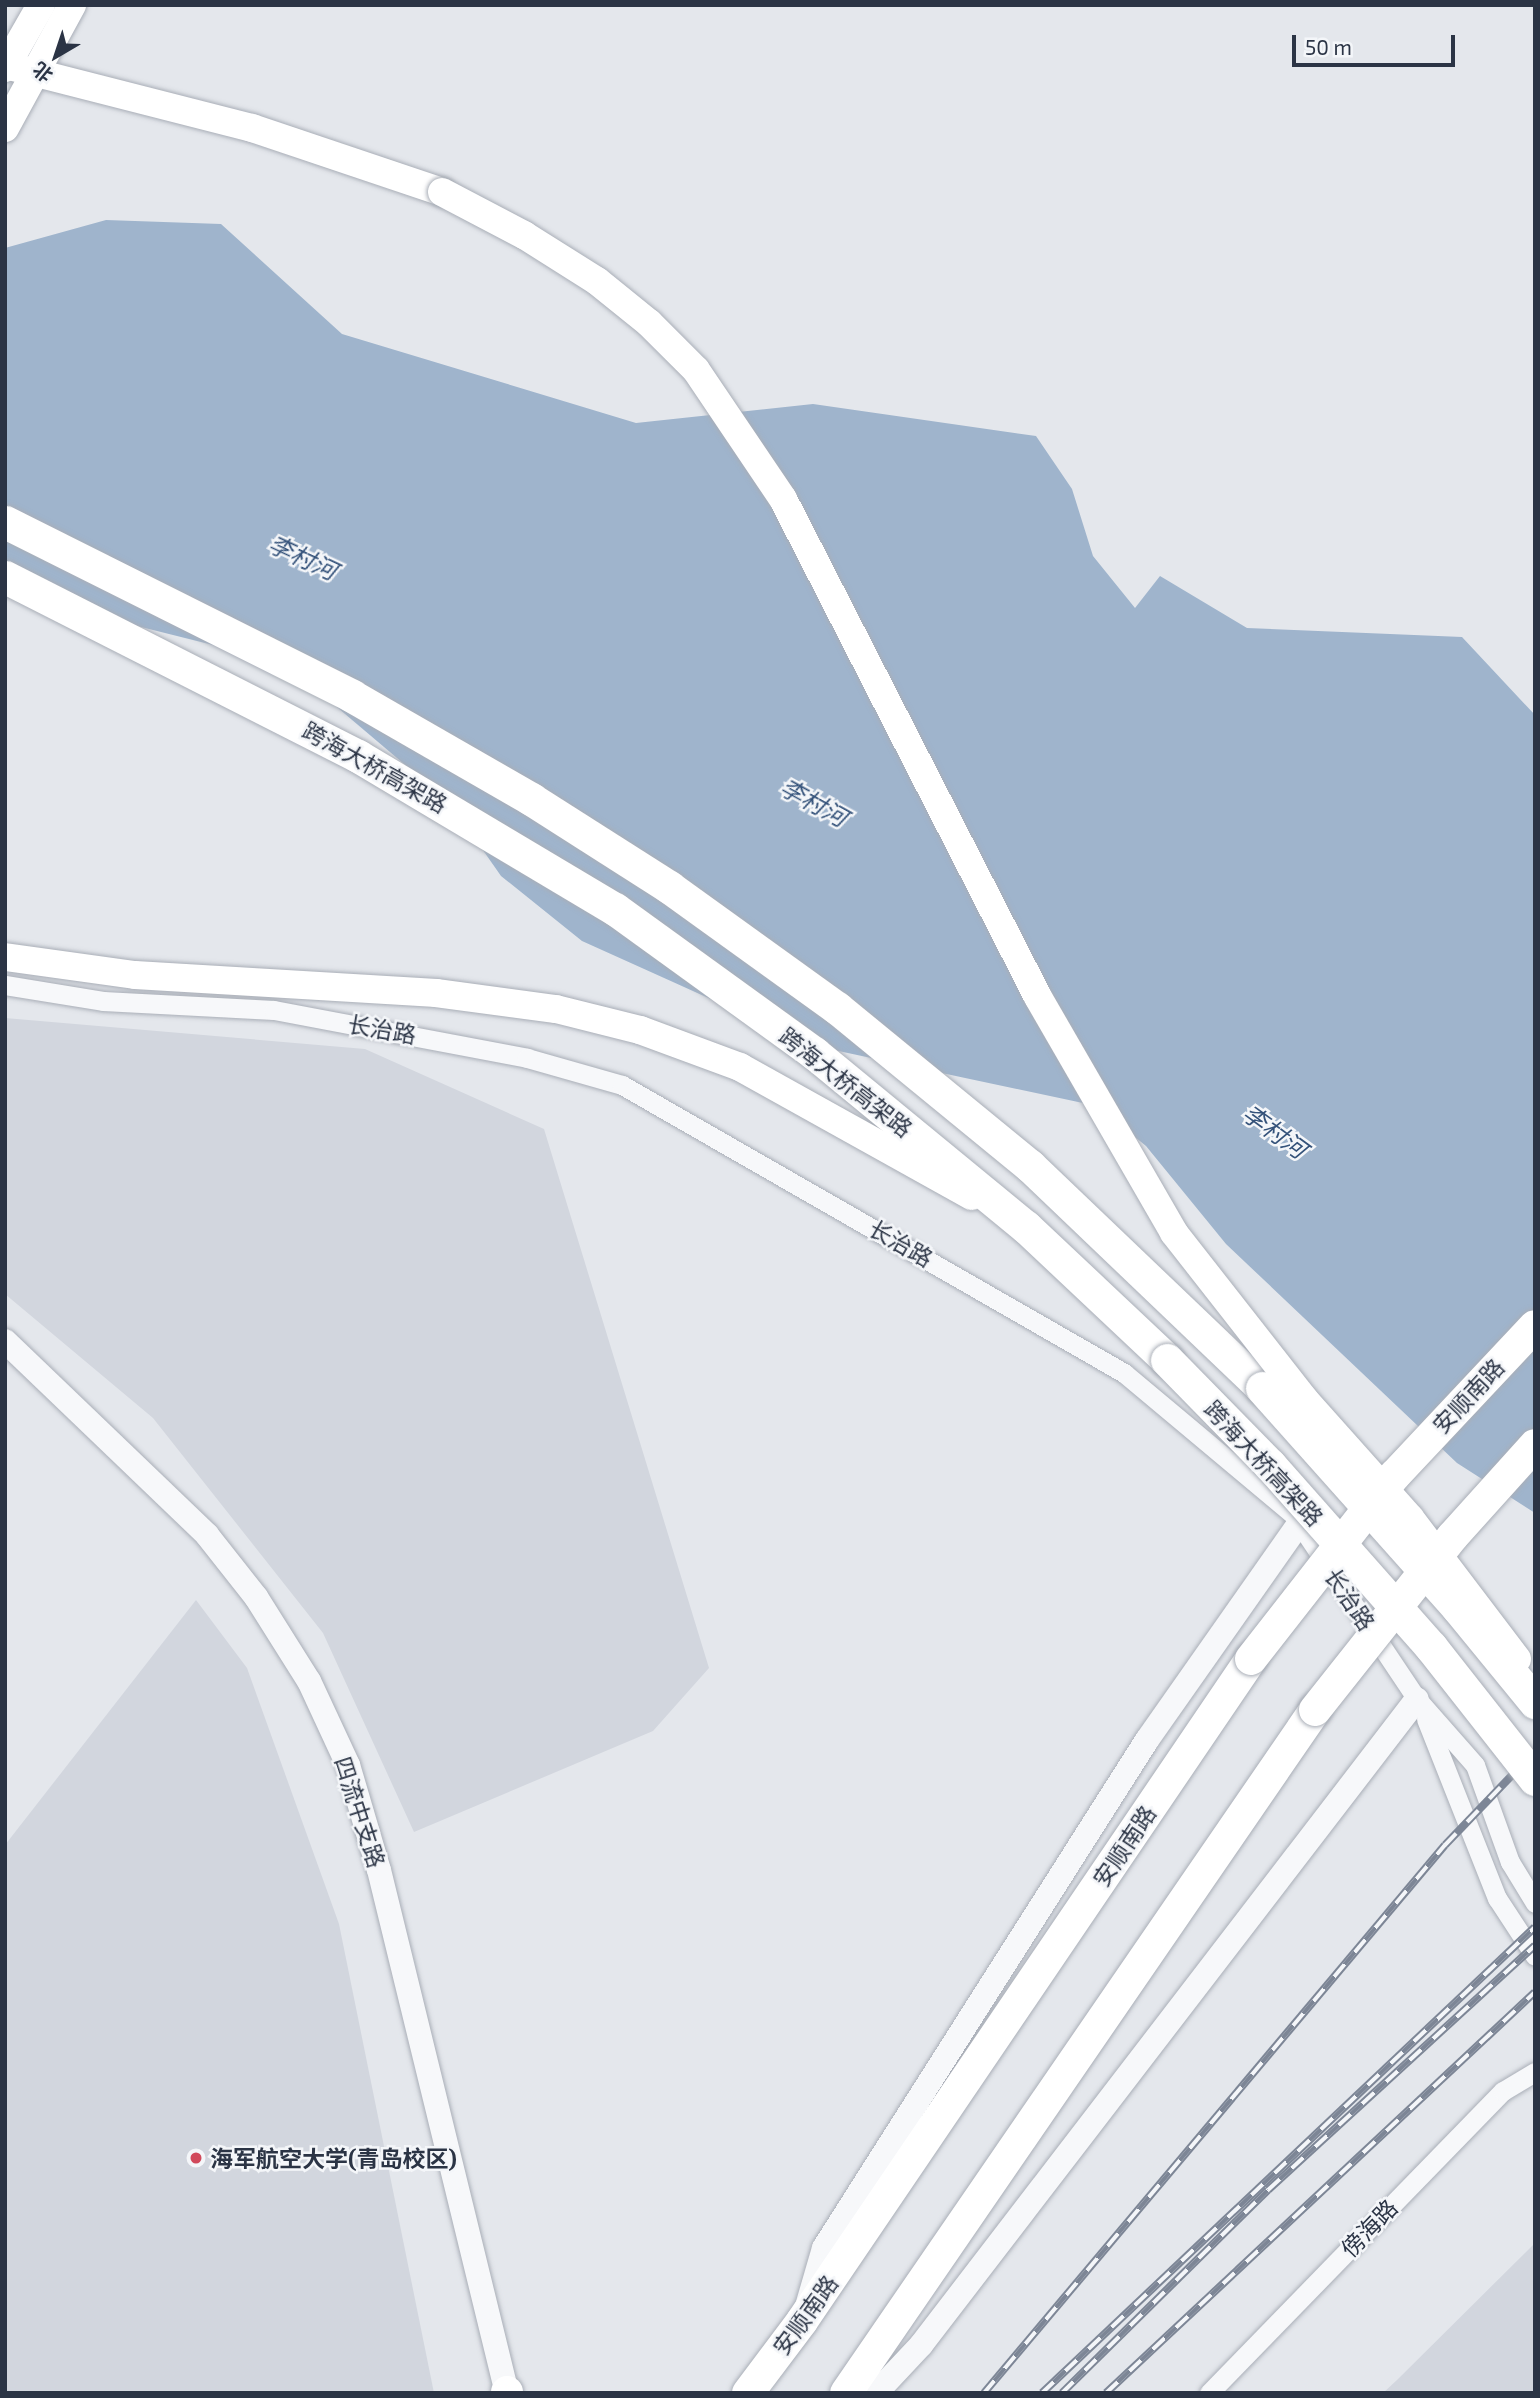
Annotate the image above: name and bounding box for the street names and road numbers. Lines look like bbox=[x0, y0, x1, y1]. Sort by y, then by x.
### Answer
street label: 跨海大桥高架路 bbox=[298, 716, 452, 818]
street label: 长治路 bbox=[346, 1009, 418, 1049]
street label: 跨海大桥高架路 bbox=[774, 1022, 918, 1142]
street label: 长治路 bbox=[864, 1214, 938, 1272]
street label: 安顺南路 bbox=[1427, 1353, 1509, 1439]
street label: 跨海大桥高架路 bbox=[1199, 1395, 1329, 1531]
street label: 长治路 bbox=[1319, 1563, 1381, 1635]
street label: 四流中支路 bbox=[329, 1753, 391, 1871]
street label: 安顺南路 bbox=[1087, 1800, 1161, 1892]
street label: 傍海路 bbox=[1335, 2194, 1403, 2262]
street label: 安顺南路 bbox=[767, 2270, 843, 2360]

